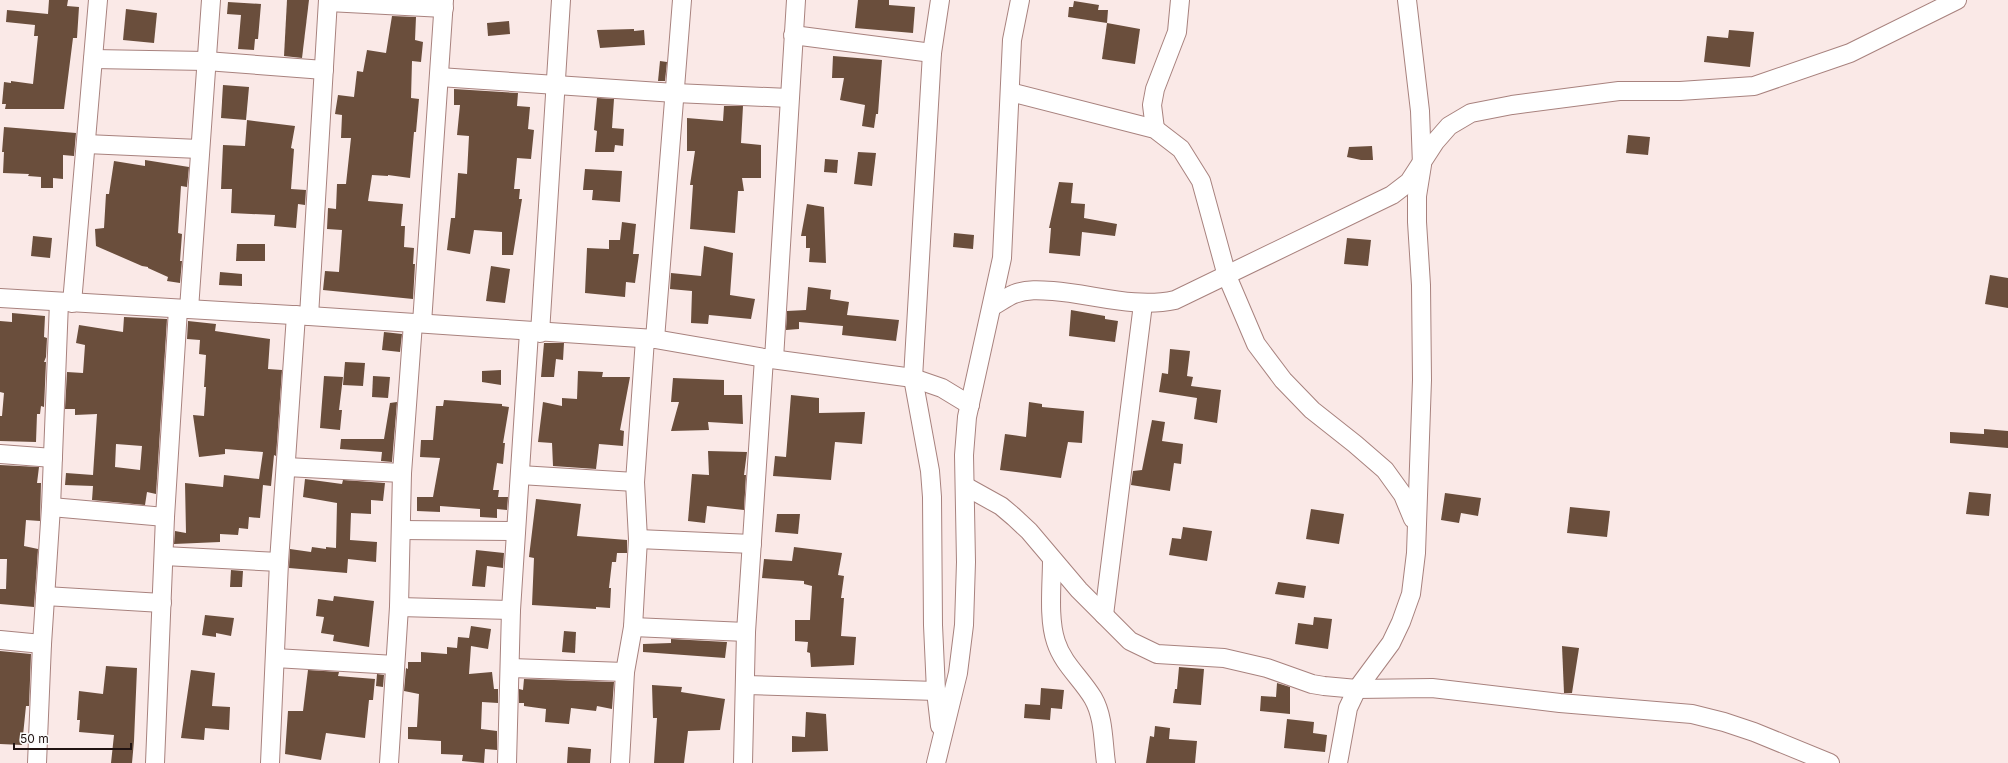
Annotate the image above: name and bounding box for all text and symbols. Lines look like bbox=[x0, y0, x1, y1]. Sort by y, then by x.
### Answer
scale bar bbox=[14, 725, 131, 751]
text: 50 m bbox=[20, 731, 49, 746]

